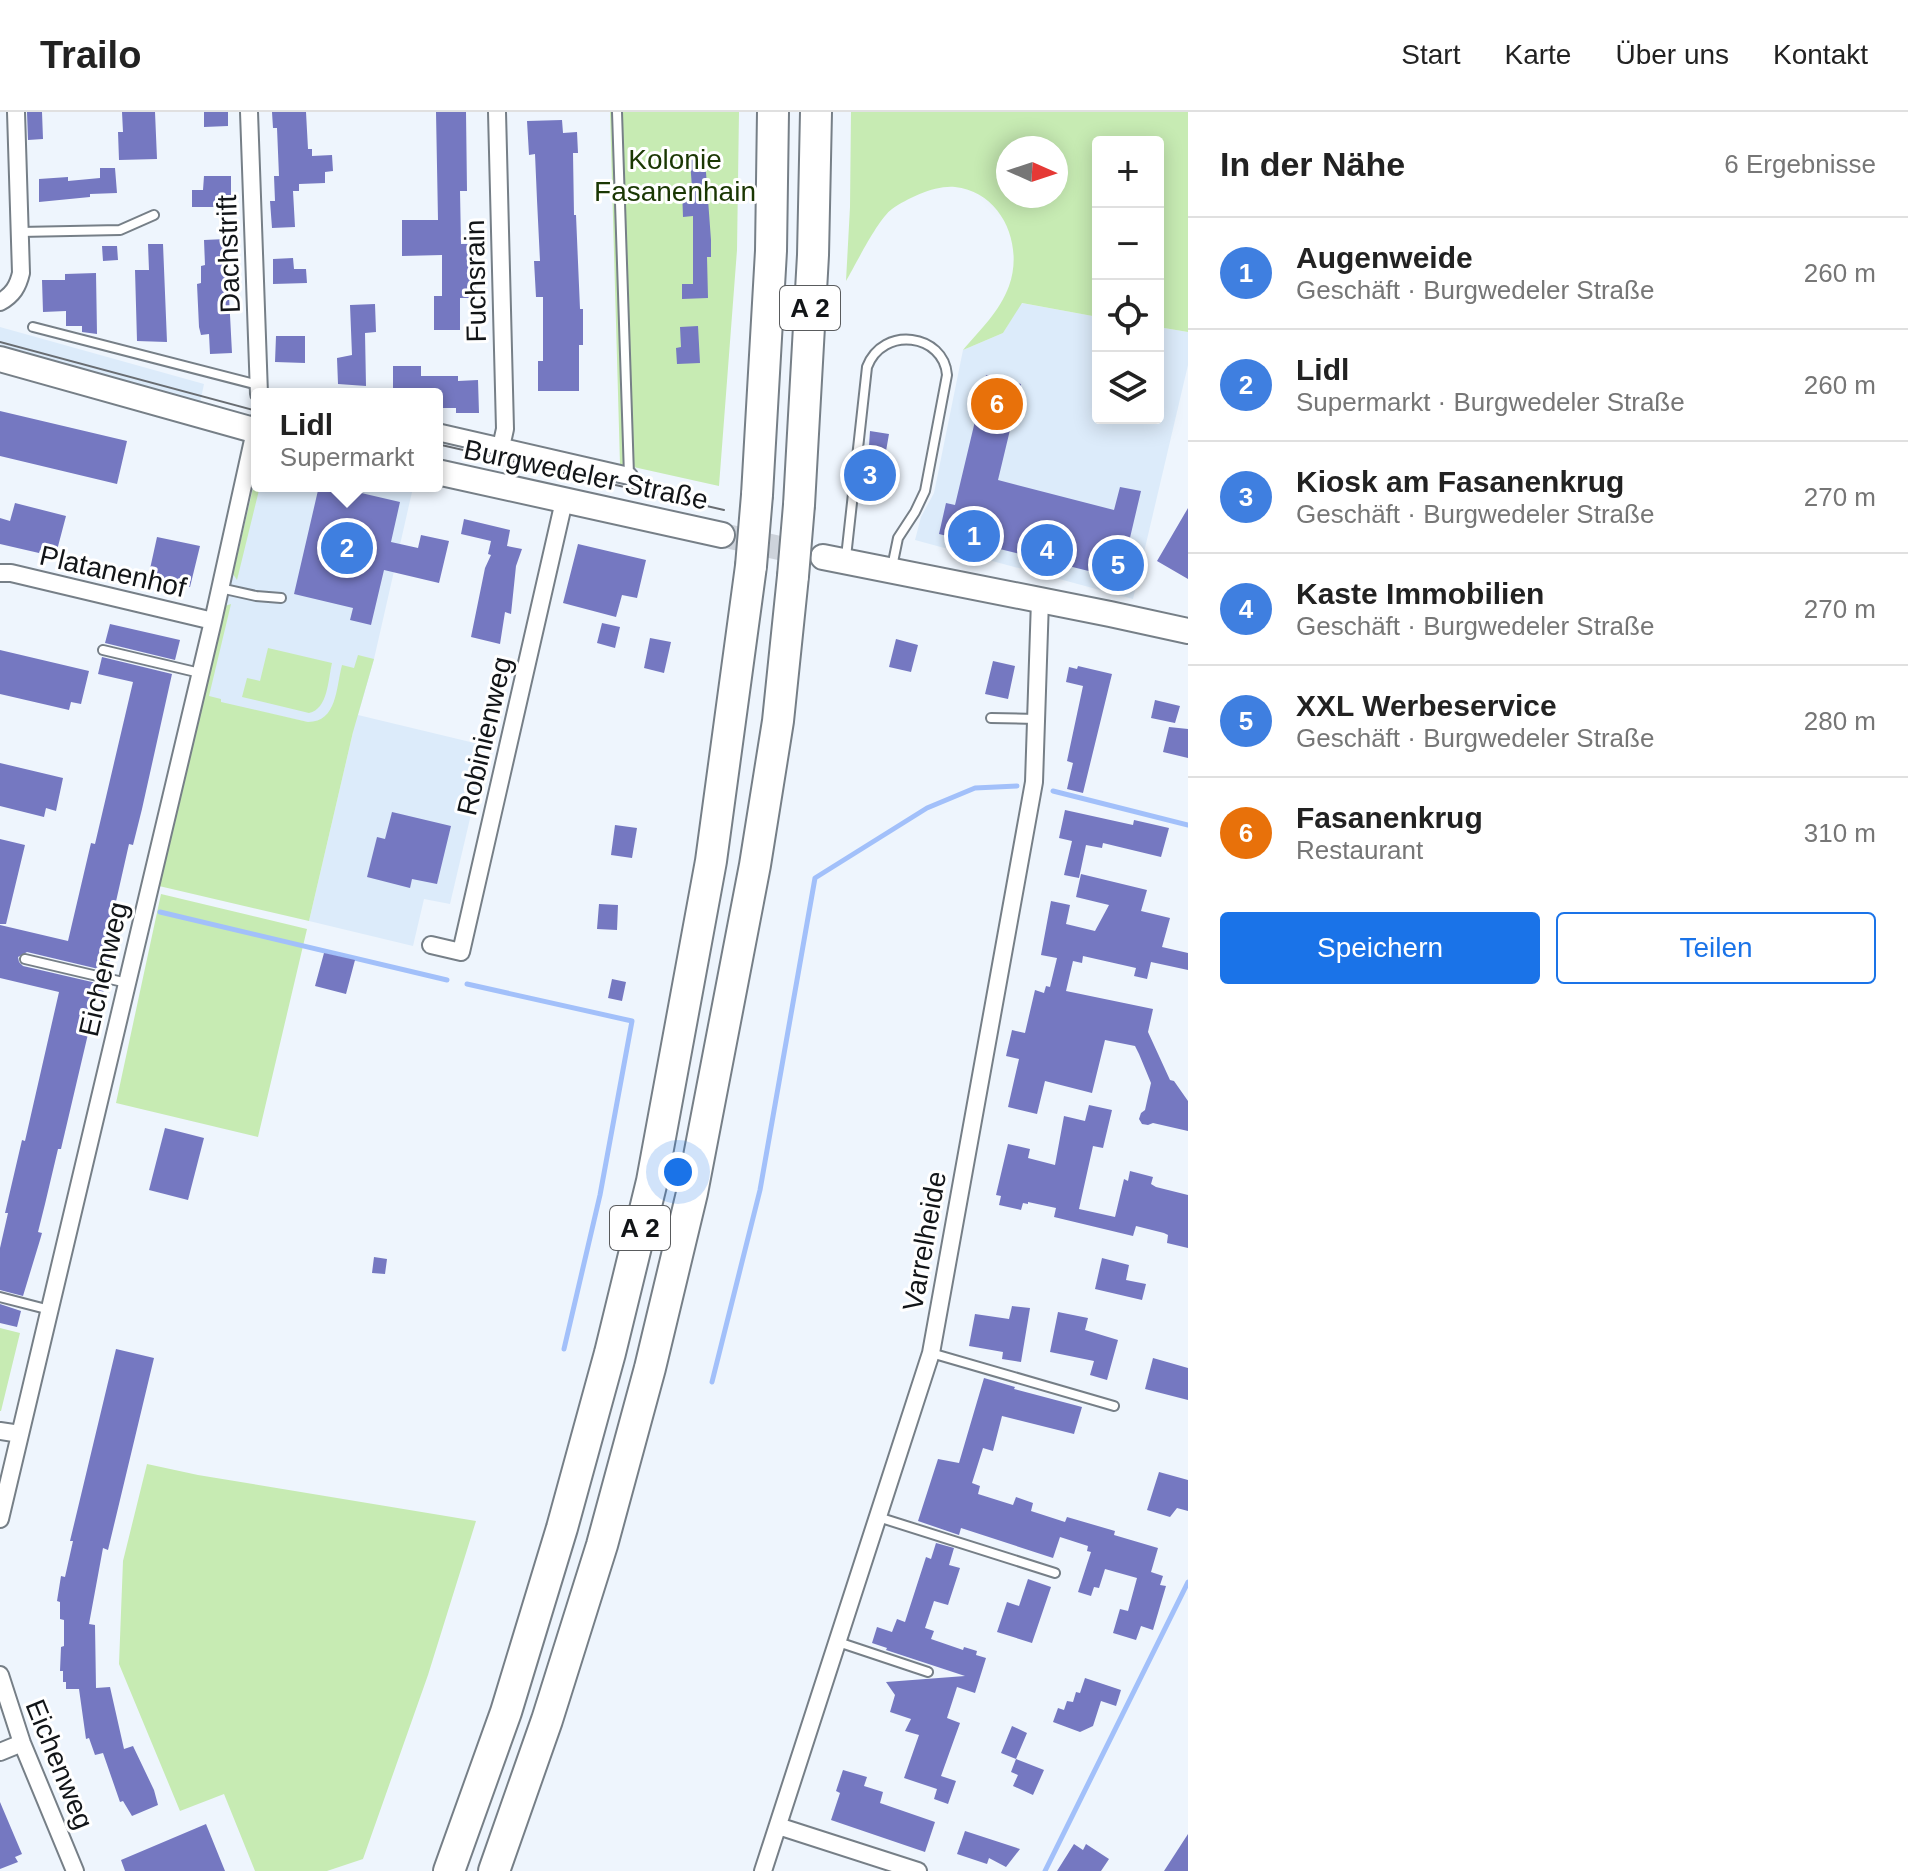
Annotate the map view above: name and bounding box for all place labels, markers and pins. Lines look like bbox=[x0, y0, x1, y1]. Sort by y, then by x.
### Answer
pin: 6 bbox=[971, 374, 1023, 434]
pin: 3 bbox=[844, 445, 896, 505]
pin: 1 bbox=[948, 506, 1000, 566]
pin: 2 bbox=[321, 518, 373, 578]
pin: 4 bbox=[1021, 520, 1073, 580]
pin: 5 bbox=[1092, 535, 1144, 595]

